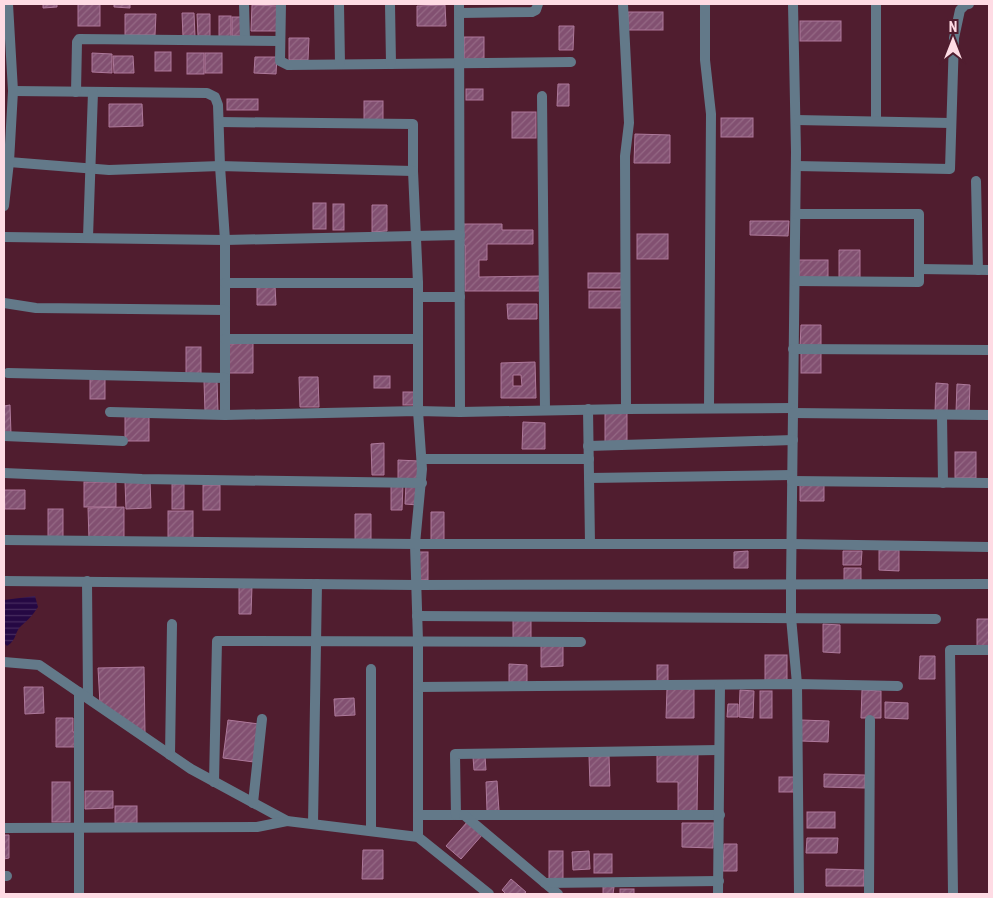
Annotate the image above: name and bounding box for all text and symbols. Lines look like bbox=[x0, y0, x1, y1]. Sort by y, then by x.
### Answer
north arrow bbox=[928, 15, 978, 65]
text: N bbox=[949, 19, 957, 35]

